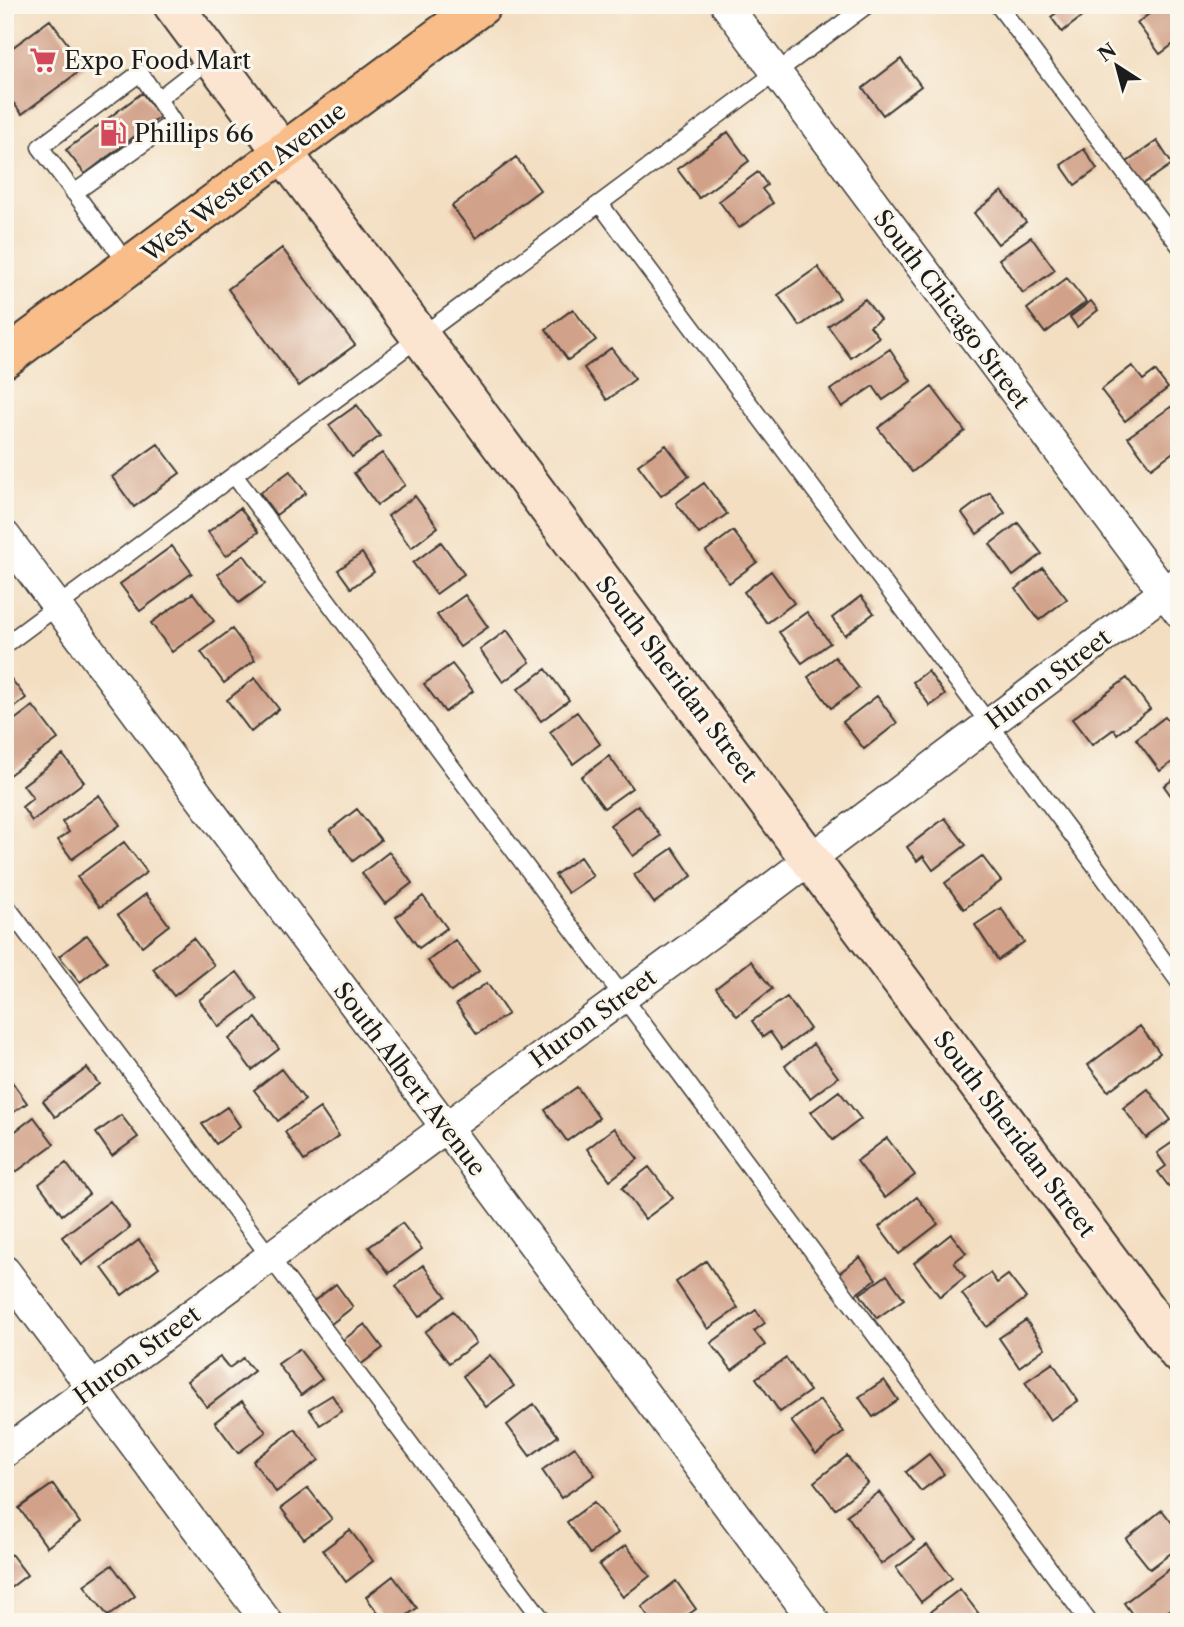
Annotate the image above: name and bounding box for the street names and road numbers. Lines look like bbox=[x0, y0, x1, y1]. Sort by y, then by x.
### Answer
street label: West Western Avenue bbox=[136, 96, 352, 269]
street label: South Chicago Street bbox=[868, 204, 1037, 415]
street label: South Sheridan Street bbox=[590, 570, 764, 788]
street label: Huron Street bbox=[980, 622, 1117, 735]
street label: Huron Street bbox=[524, 962, 662, 1073]
street label: South Albert Avenue bbox=[328, 976, 492, 1182]
street label: South Sheridan Street bbox=[928, 1025, 1102, 1243]
street label: Huron Street bbox=[68, 1299, 206, 1410]

